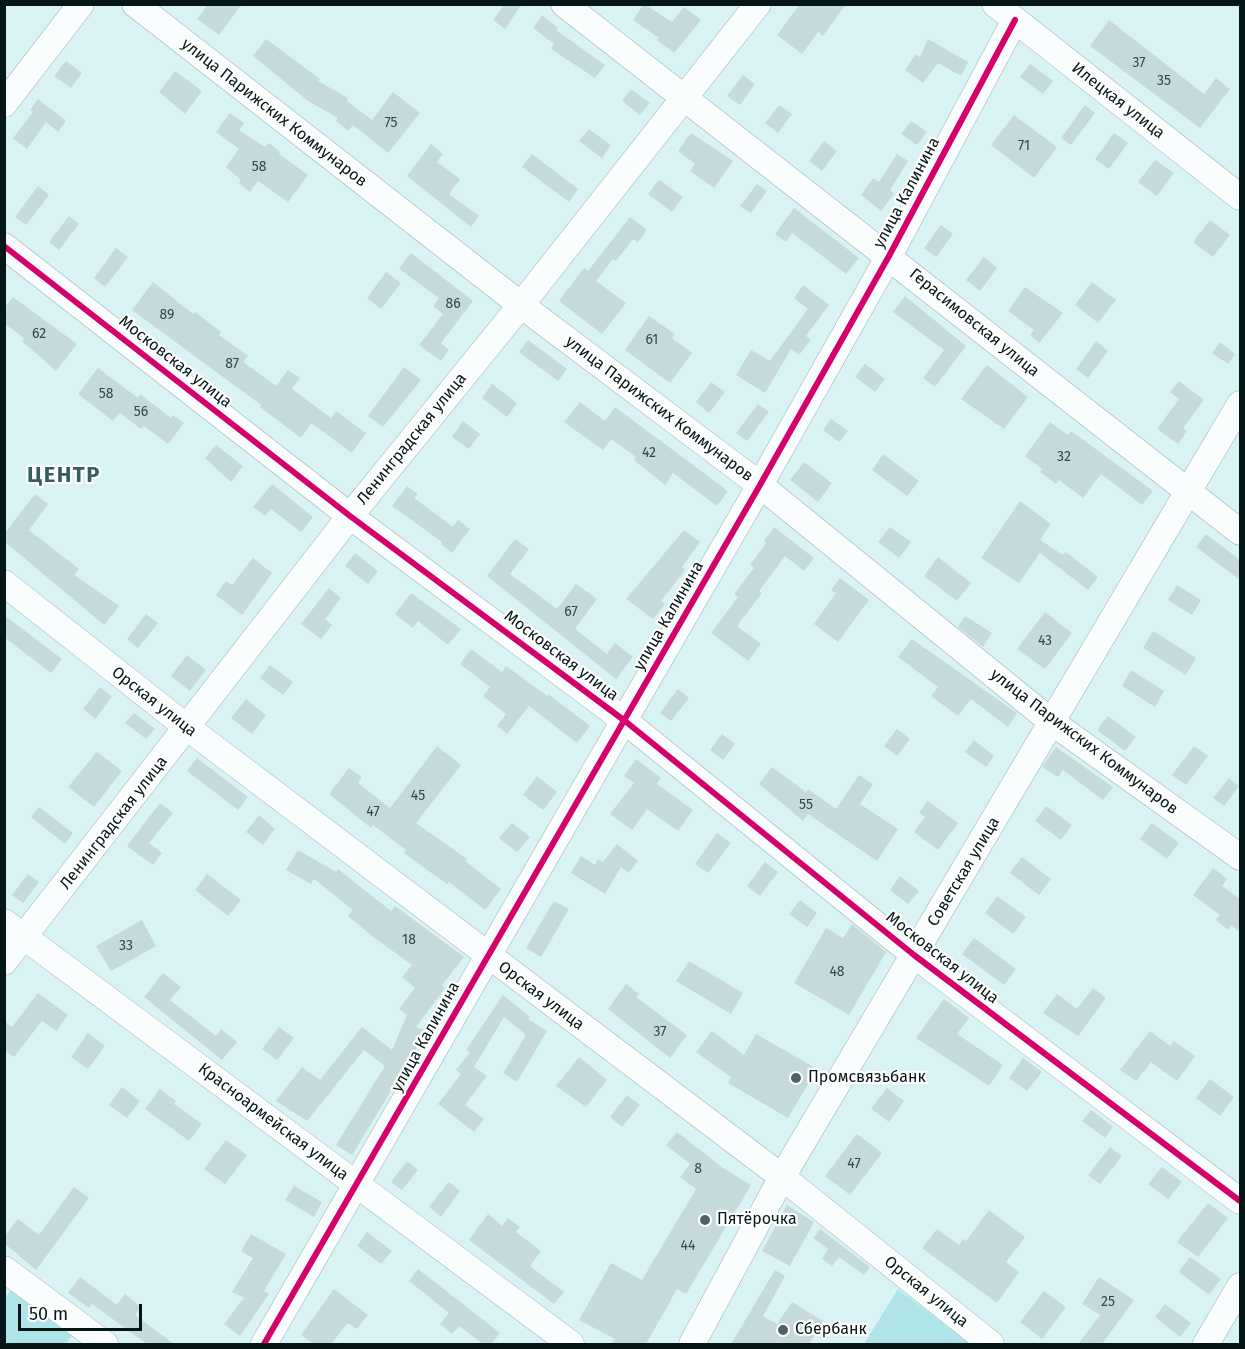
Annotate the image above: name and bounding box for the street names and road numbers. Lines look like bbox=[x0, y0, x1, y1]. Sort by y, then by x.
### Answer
street label: улица Парижских Коммунаров bbox=[177, 35, 371, 191]
street label: Илецкая улица bbox=[1068, 59, 1168, 143]
street label: улица Калинина bbox=[870, 134, 944, 252]
street label: Герасимовская улица bbox=[905, 265, 1043, 381]
street label: Московская улица bbox=[115, 312, 235, 412]
street label: улица Парижских Коммунаров bbox=[561, 332, 757, 486]
street label: Ленинградская улица bbox=[353, 369, 471, 509]
street label: улица Калинина bbox=[630, 558, 708, 674]
street label: Московская улица bbox=[500, 607, 622, 705]
street label: Орская улица bbox=[108, 663, 200, 741]
street label: улица Парижских Коммунаров bbox=[986, 665, 1182, 819]
street label: Ленинградская улица bbox=[56, 753, 172, 893]
street label: Советская улица bbox=[924, 814, 1004, 930]
street label: Московская улица bbox=[882, 908, 1002, 1008]
street label: Орская улица bbox=[494, 957, 588, 1035]
street label: улица Калинина bbox=[388, 979, 464, 1095]
street label: Красноармейская улица bbox=[194, 1059, 352, 1185]
street label: Орская улица bbox=[880, 1252, 972, 1332]

